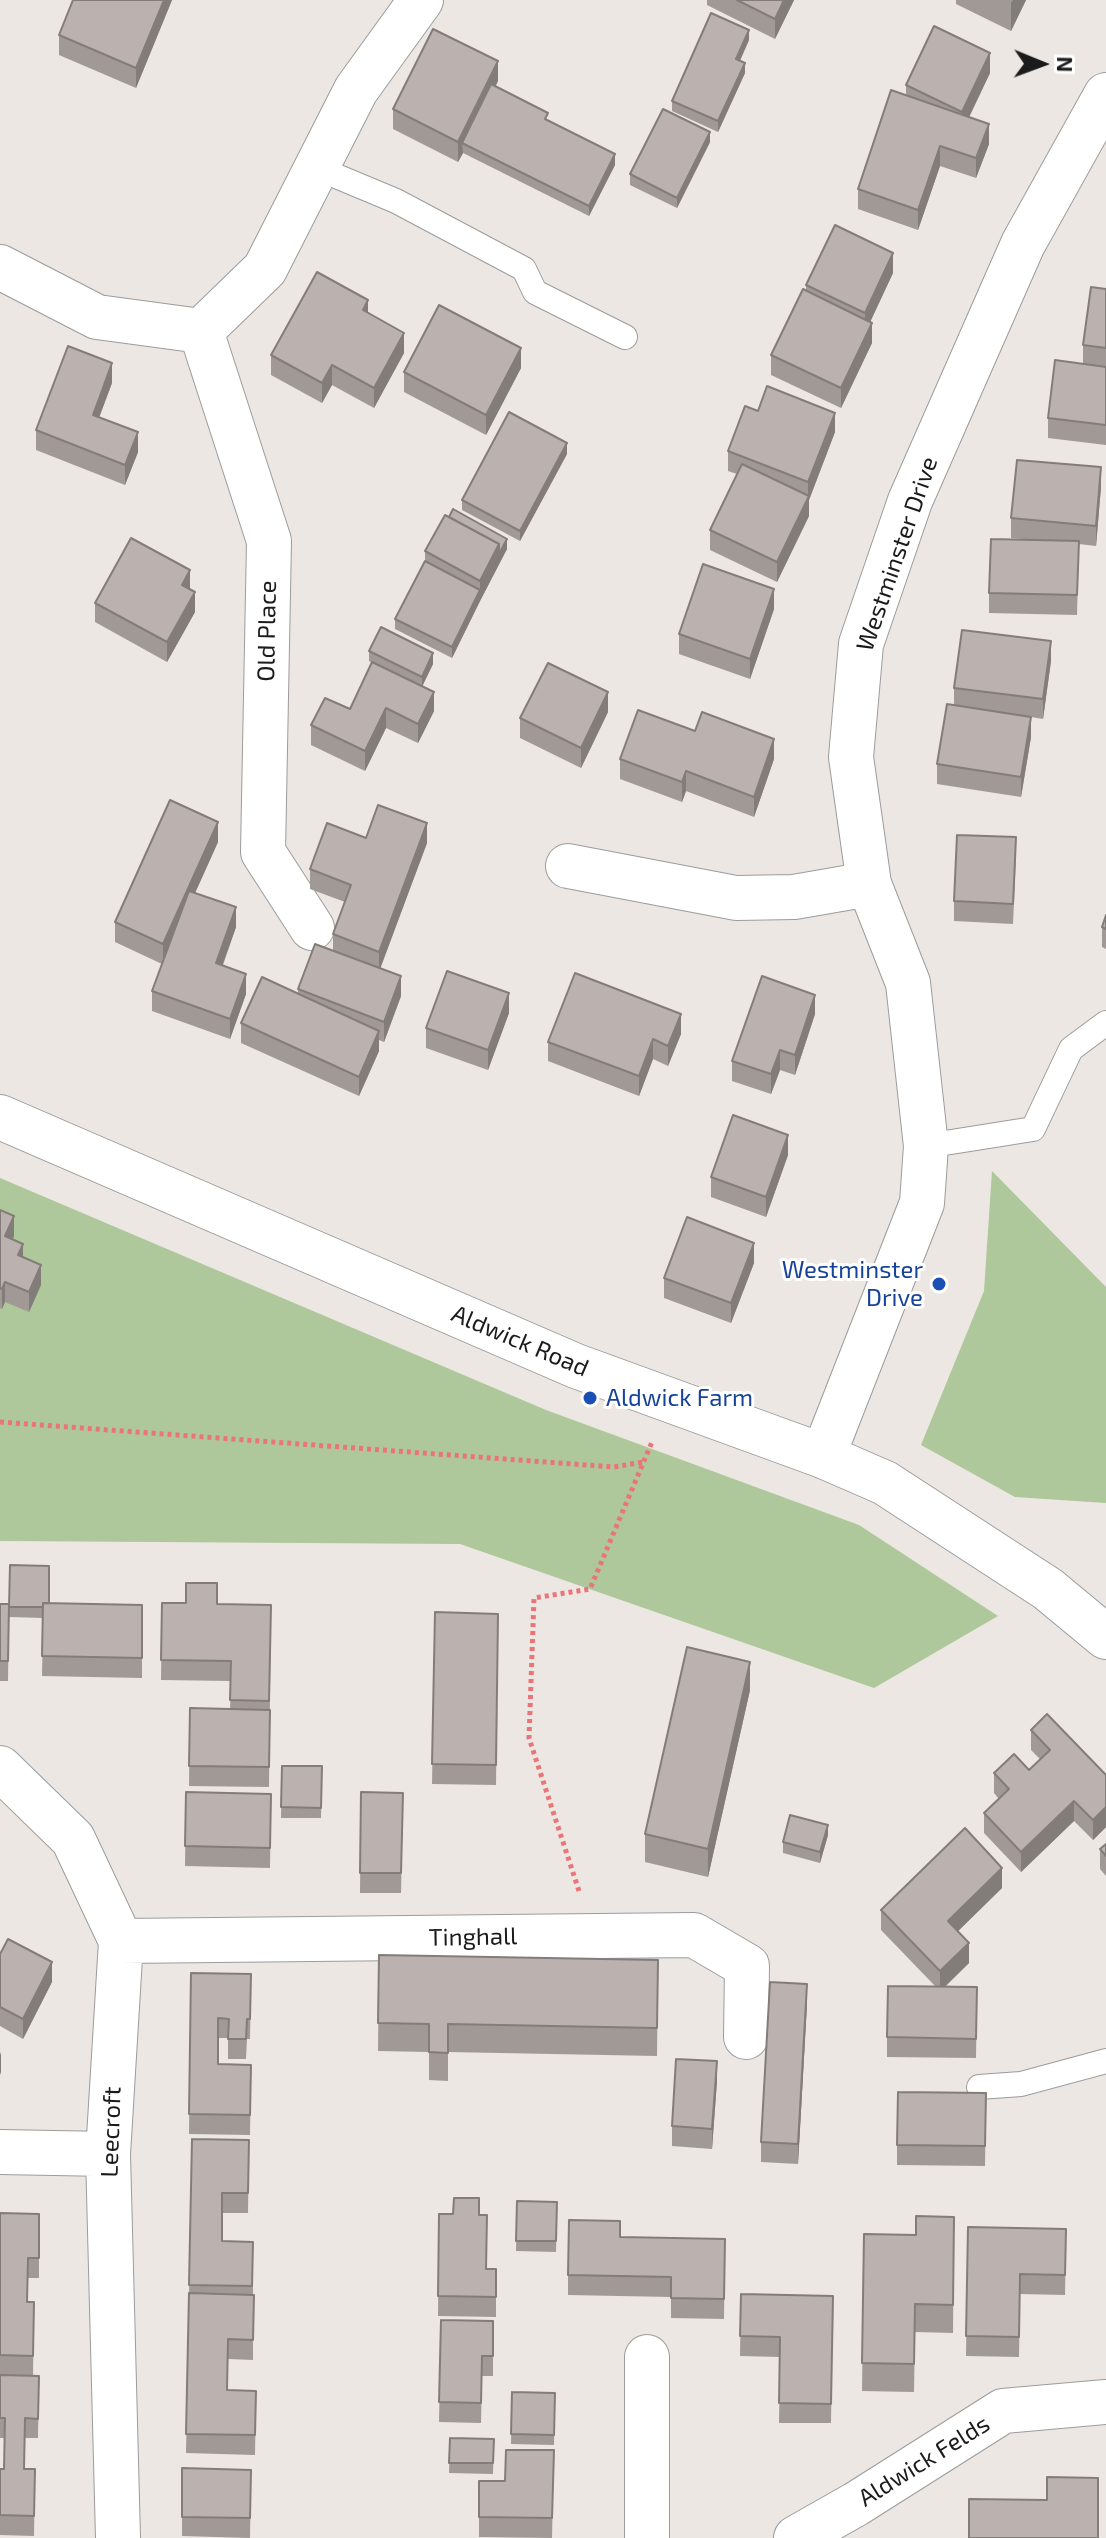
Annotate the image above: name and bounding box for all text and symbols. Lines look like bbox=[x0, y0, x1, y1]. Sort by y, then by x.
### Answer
north arrow bbox=[1002, 24, 1082, 104]
text: N bbox=[1053, 56, 1079, 73]
street label: Westminster Drive bbox=[850, 453, 944, 655]
street label: Old Place bbox=[252, 580, 282, 682]
place label: Westminster Drive bbox=[782, 1256, 923, 1312]
marker: Westminster Drive bbox=[930, 1275, 948, 1293]
street label: Aldwick Road bbox=[447, 1299, 593, 1383]
place label: Aldwick Farm bbox=[606, 1384, 753, 1412]
marker: Aldwick Farm bbox=[581, 1389, 599, 1407]
street label: Tinghall bbox=[428, 1922, 518, 1952]
street label: Leecroft bbox=[95, 2086, 127, 2178]
street label: Aldwick Felds bbox=[853, 2409, 995, 2513]

